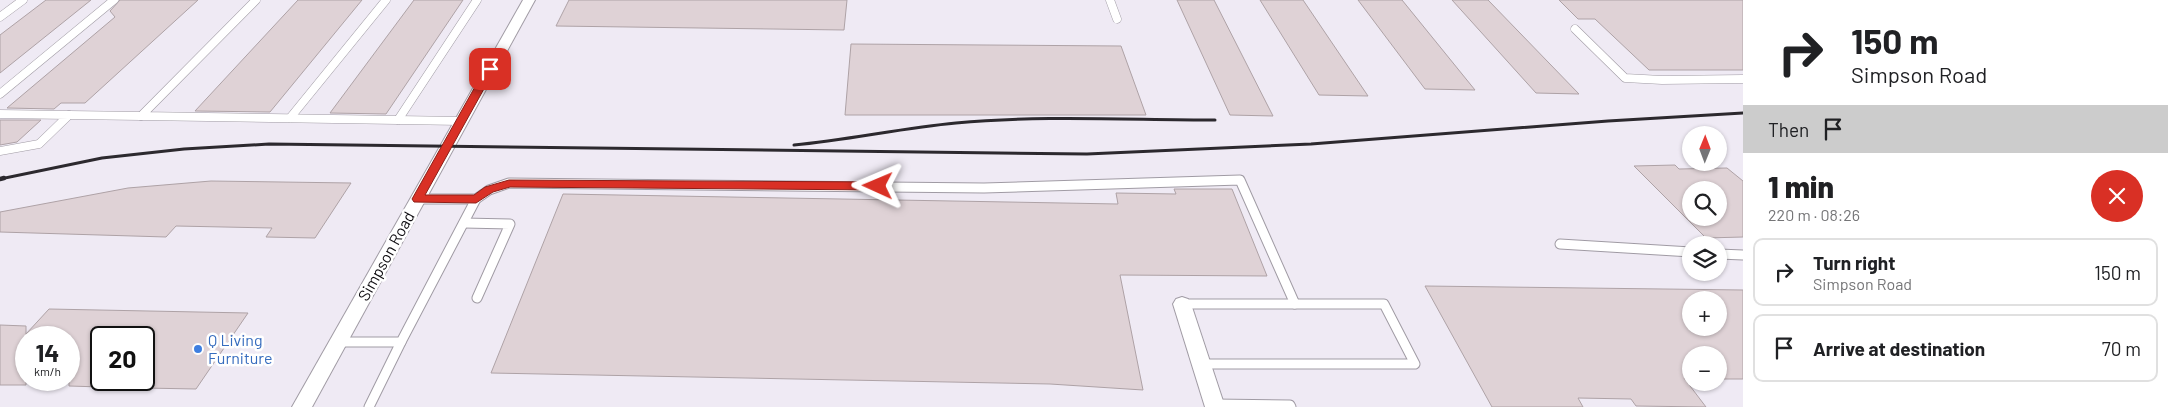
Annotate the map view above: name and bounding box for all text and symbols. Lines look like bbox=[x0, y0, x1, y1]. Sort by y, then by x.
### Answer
text: 150 m bbox=[1851, 19, 1938, 61]
icon: right bbox=[1768, 20, 1833, 85]
pin bbox=[469, 48, 511, 90]
icon: arrive bbox=[476, 55, 504, 83]
text: Simpson Road bbox=[1851, 61, 1987, 87]
icon: arrive bbox=[1819, 115, 1847, 143]
text: Then bbox=[1768, 118, 1809, 141]
north arrow bbox=[1682, 126, 1728, 171]
map controls bbox=[1682, 126, 1727, 391]
position arrow bbox=[851, 159, 903, 211]
text: 1 min bbox=[1768, 168, 1834, 204]
button: close bbox=[2091, 170, 2143, 222]
button: search bbox=[1682, 181, 1727, 226]
text: 220 m · 08:26 bbox=[1768, 205, 1860, 224]
street label: Simpson Road bbox=[353, 208, 418, 304]
button: layers bbox=[1682, 236, 1727, 281]
text: Turn right bbox=[1813, 251, 1895, 274]
icon: right bbox=[1770, 258, 1798, 286]
text: 150 m bbox=[2094, 261, 2141, 284]
text: Simpson Road bbox=[1813, 274, 1912, 293]
button: + bbox=[1682, 291, 1727, 336]
speed limit sign: 20 bbox=[90, 326, 155, 391]
place label: Q Living Furniture bbox=[208, 330, 273, 367]
icon: arrive bbox=[1770, 334, 1798, 362]
text: 14 bbox=[36, 337, 59, 367]
text: Arrive at destination bbox=[1813, 337, 1985, 360]
text: 70 m bbox=[2102, 337, 2141, 360]
marker: Q Living Furniture bbox=[192, 343, 204, 355]
button: − bbox=[1682, 346, 1727, 391]
text: km/h bbox=[34, 364, 61, 378]

